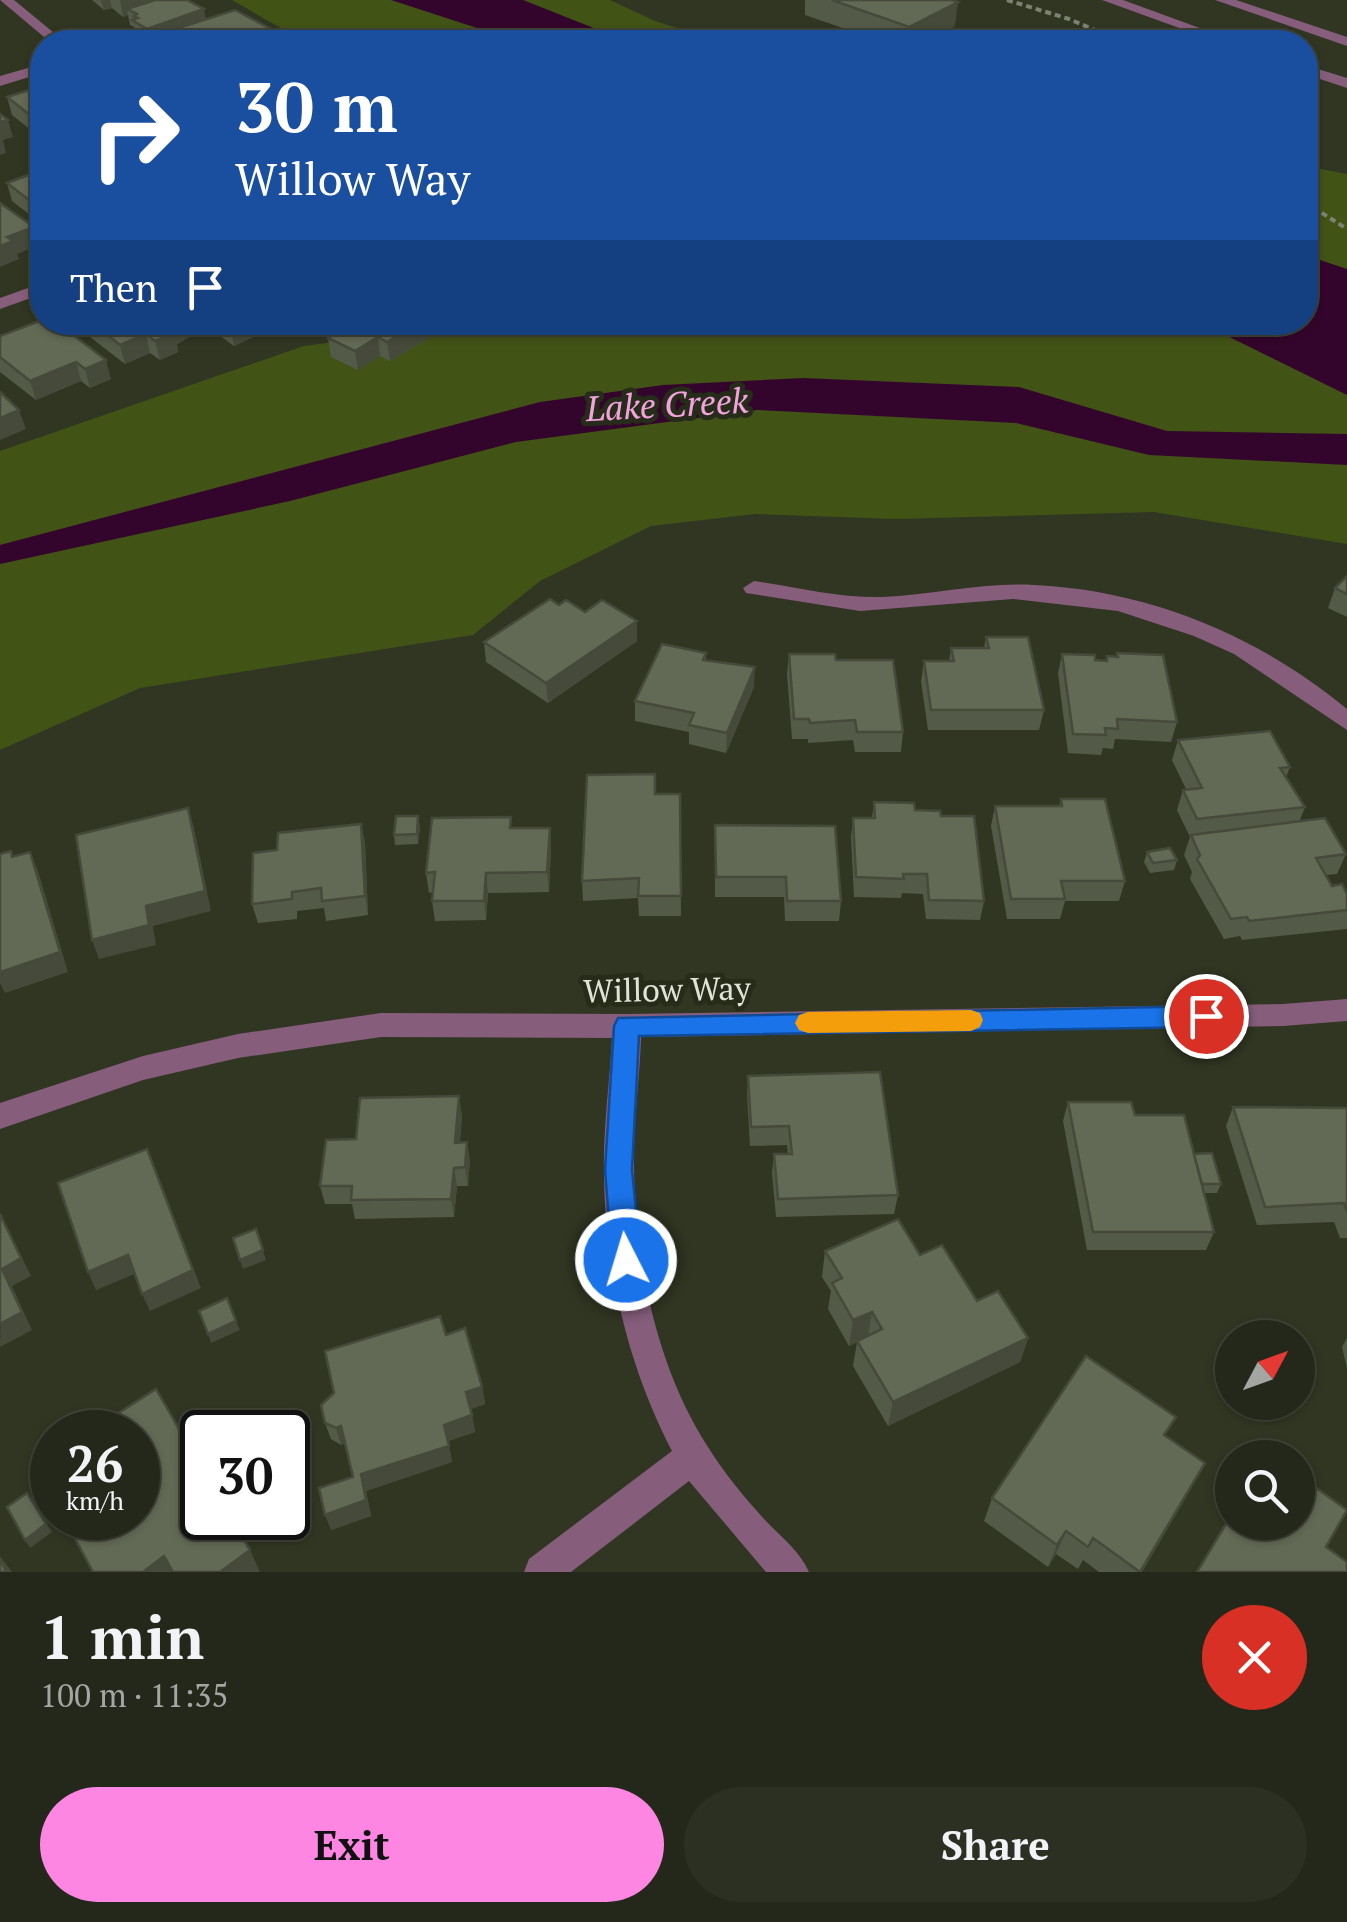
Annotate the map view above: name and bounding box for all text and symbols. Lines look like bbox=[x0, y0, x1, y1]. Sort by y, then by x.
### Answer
text: 30 m bbox=[235, 59, 398, 152]
icon: right bbox=[70, 70, 200, 200]
text: Willow Way bbox=[235, 148, 470, 208]
icon: arrive bbox=[178, 260, 233, 315]
text: Then bbox=[70, 263, 158, 313]
water label: Lake Creek bbox=[584, 377, 750, 431]
street label: Willow Way bbox=[583, 967, 752, 1011]
pin bbox=[1164, 974, 1249, 1059]
icon: arrive bbox=[1179, 989, 1234, 1044]
position arrow bbox=[574, 1208, 678, 1312]
north arrow bbox=[1215, 1320, 1315, 1420]
map controls bbox=[1215, 1320, 1315, 1540]
speed limit sign: 30 bbox=[180, 1410, 310, 1540]
text: 26 bbox=[67, 1430, 123, 1496]
button: search bbox=[1215, 1440, 1315, 1540]
text: km/h bbox=[66, 1484, 124, 1517]
text: 1 min bbox=[40, 1597, 204, 1676]
button: close bbox=[1202, 1605, 1307, 1710]
text: 100 m · 11:35 bbox=[40, 1674, 228, 1716]
button: Exit bbox=[40, 1787, 664, 1902]
button: Share bbox=[684, 1787, 1307, 1902]

